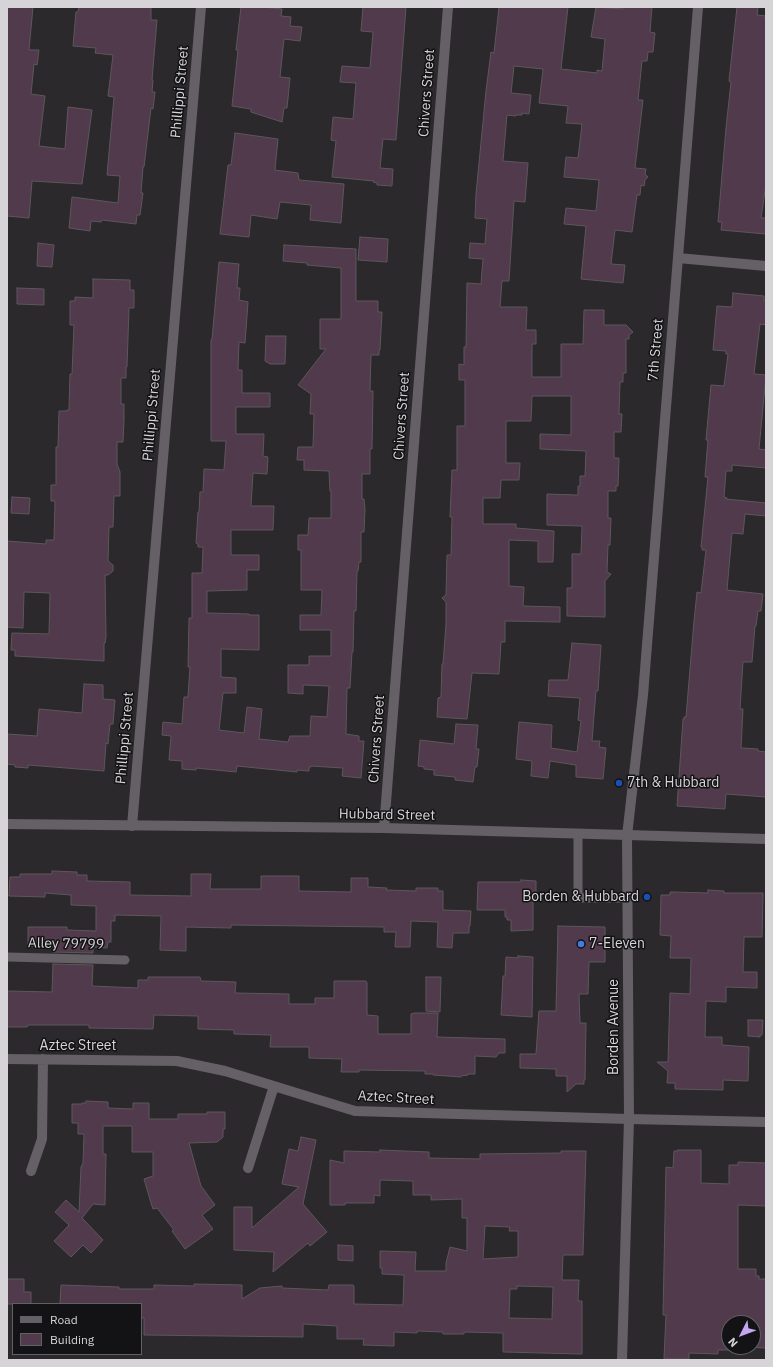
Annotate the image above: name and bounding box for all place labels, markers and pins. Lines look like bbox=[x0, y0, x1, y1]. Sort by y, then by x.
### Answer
place label: 7th & Hubbard bbox=[627, 775, 719, 791]
marker: 7th & Hubbard bbox=[614, 778, 624, 788]
place label: Borden & Hubbard bbox=[522, 889, 639, 905]
marker: Borden & Hubbard bbox=[642, 892, 652, 902]
place label: 7-Eleven bbox=[589, 936, 645, 952]
marker: 7-Eleven bbox=[576, 939, 586, 949]

